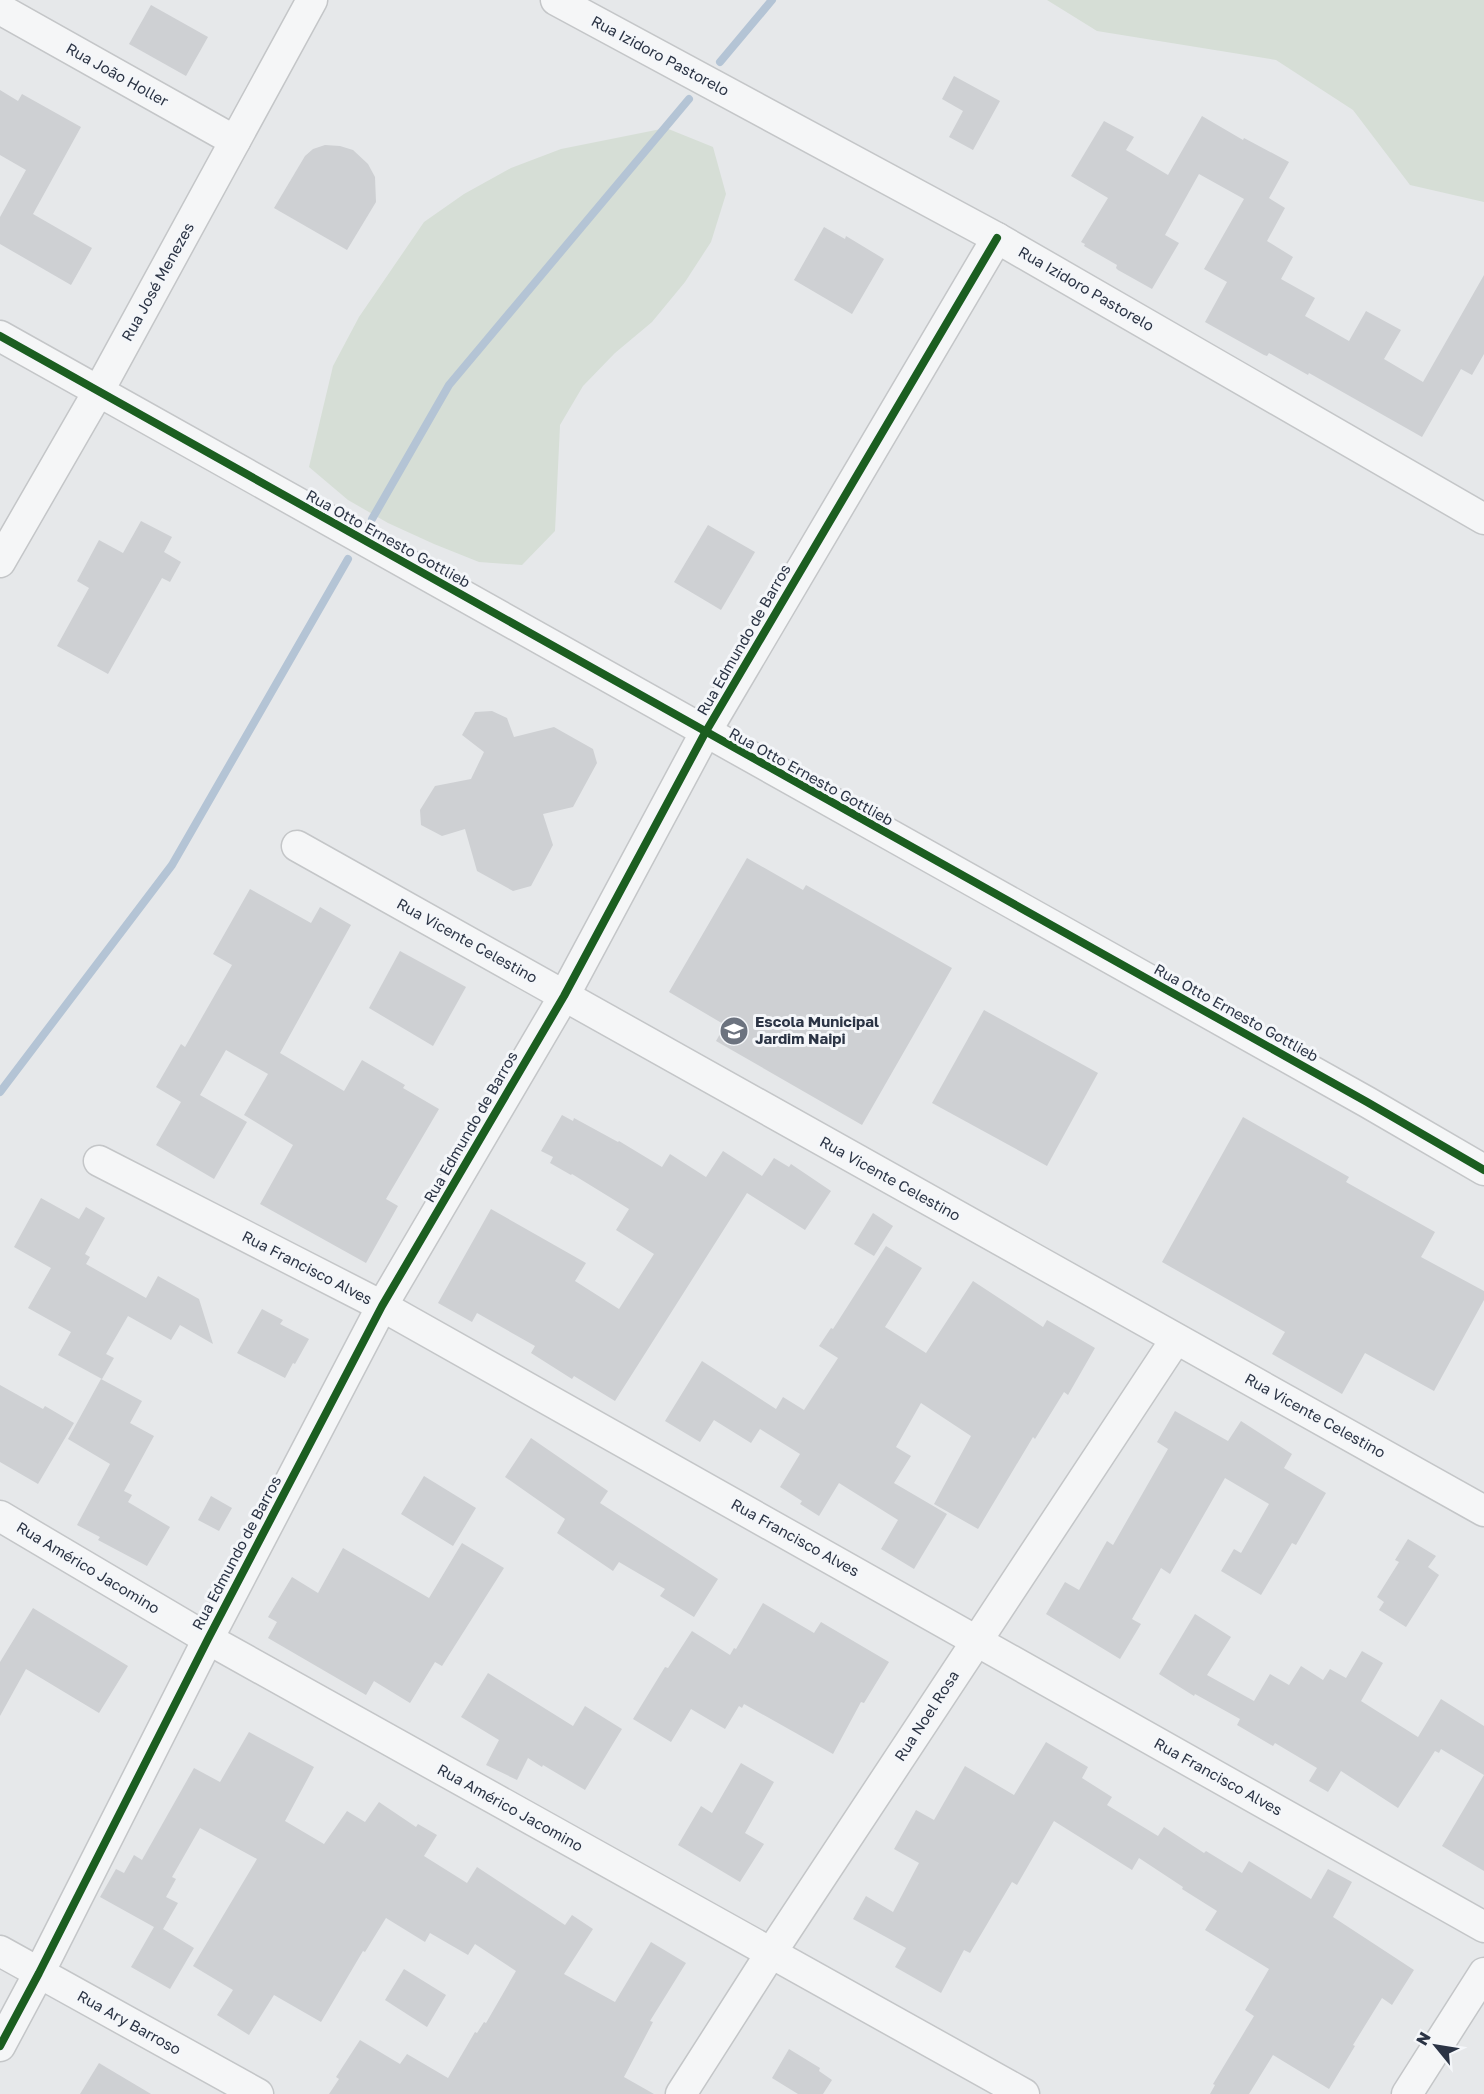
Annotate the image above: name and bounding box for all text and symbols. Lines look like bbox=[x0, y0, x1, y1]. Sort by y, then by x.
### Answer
street label: Rua Izidoro Pastorelo bbox=[589, 11, 732, 99]
street label: Rua João Holler bbox=[63, 39, 172, 110]
street label: Rua José Menezes bbox=[117, 219, 197, 344]
street label: Rua Izidoro Pastorelo bbox=[1016, 242, 1157, 334]
street label: Rua Otto Ernesto Gottlieb bbox=[303, 485, 474, 591]
street label: Rua Edmundo de Barros bbox=[692, 561, 794, 718]
street label: Rua Otto Ernesto Gottlieb bbox=[726, 723, 897, 829]
street label: Rua Vicente Celestino bbox=[394, 894, 541, 986]
street label: Rua Otto Ernesto Gottlieb bbox=[1151, 959, 1322, 1065]
place label: Escola Municipal Jardim Naipi bbox=[755, 1012, 879, 1047]
school or university icon: Escola Municipal Jardim Naipi bbox=[718, 1015, 750, 1047]
street label: Rua Edmundo de Barros bbox=[419, 1048, 521, 1205]
street label: Rua Vicente Celestino bbox=[817, 1132, 964, 1224]
street label: Rua Francisco Alves bbox=[239, 1226, 376, 1308]
street label: Rua Vicente Celestino bbox=[1242, 1369, 1389, 1461]
street label: Rua Edmundo de Barros bbox=[188, 1472, 284, 1633]
street label: Rua Francisco Alves bbox=[728, 1494, 863, 1580]
street label: Rua Américo Jacomino bbox=[14, 1517, 163, 1617]
street label: Rua Noel Rosa bbox=[890, 1667, 962, 1764]
street label: Rua Francisco Alves bbox=[1151, 1733, 1286, 1819]
street label: Rua Américo Jacomino bbox=[435, 1760, 586, 1855]
street label: Rua Ary Barroso bbox=[75, 1986, 184, 2058]
north arrow bbox=[1406, 2016, 1466, 2076]
text: N bbox=[1411, 2028, 1435, 2049]

